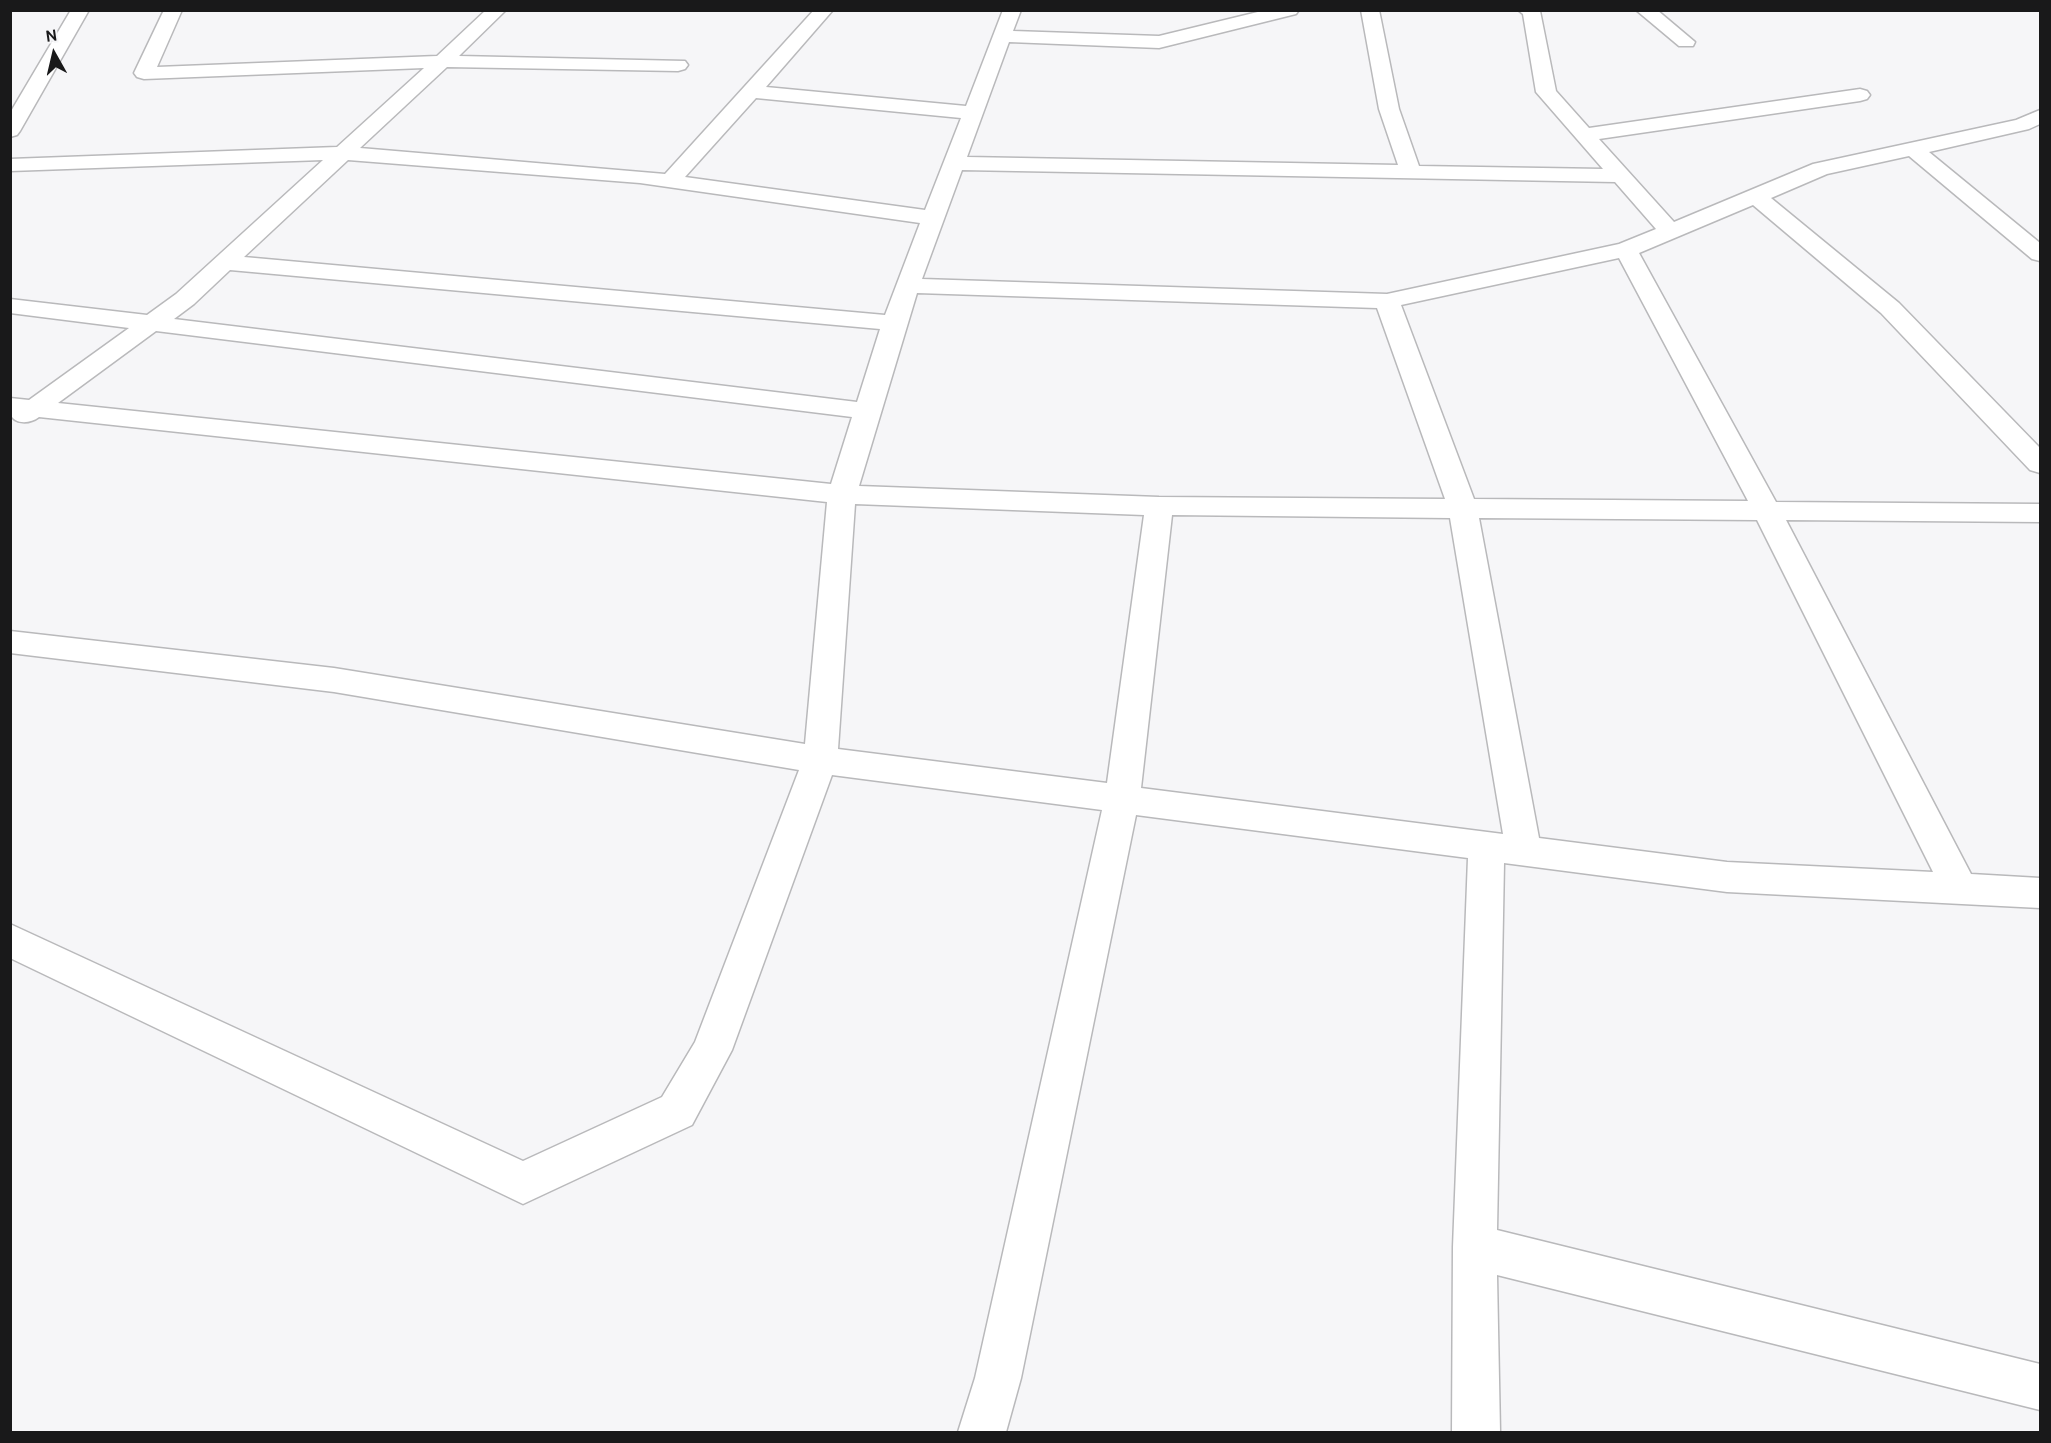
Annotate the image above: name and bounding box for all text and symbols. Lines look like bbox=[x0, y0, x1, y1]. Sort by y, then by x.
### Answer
north arrow bbox=[24, 24, 84, 84]
text: N bbox=[45, 25, 58, 46]

